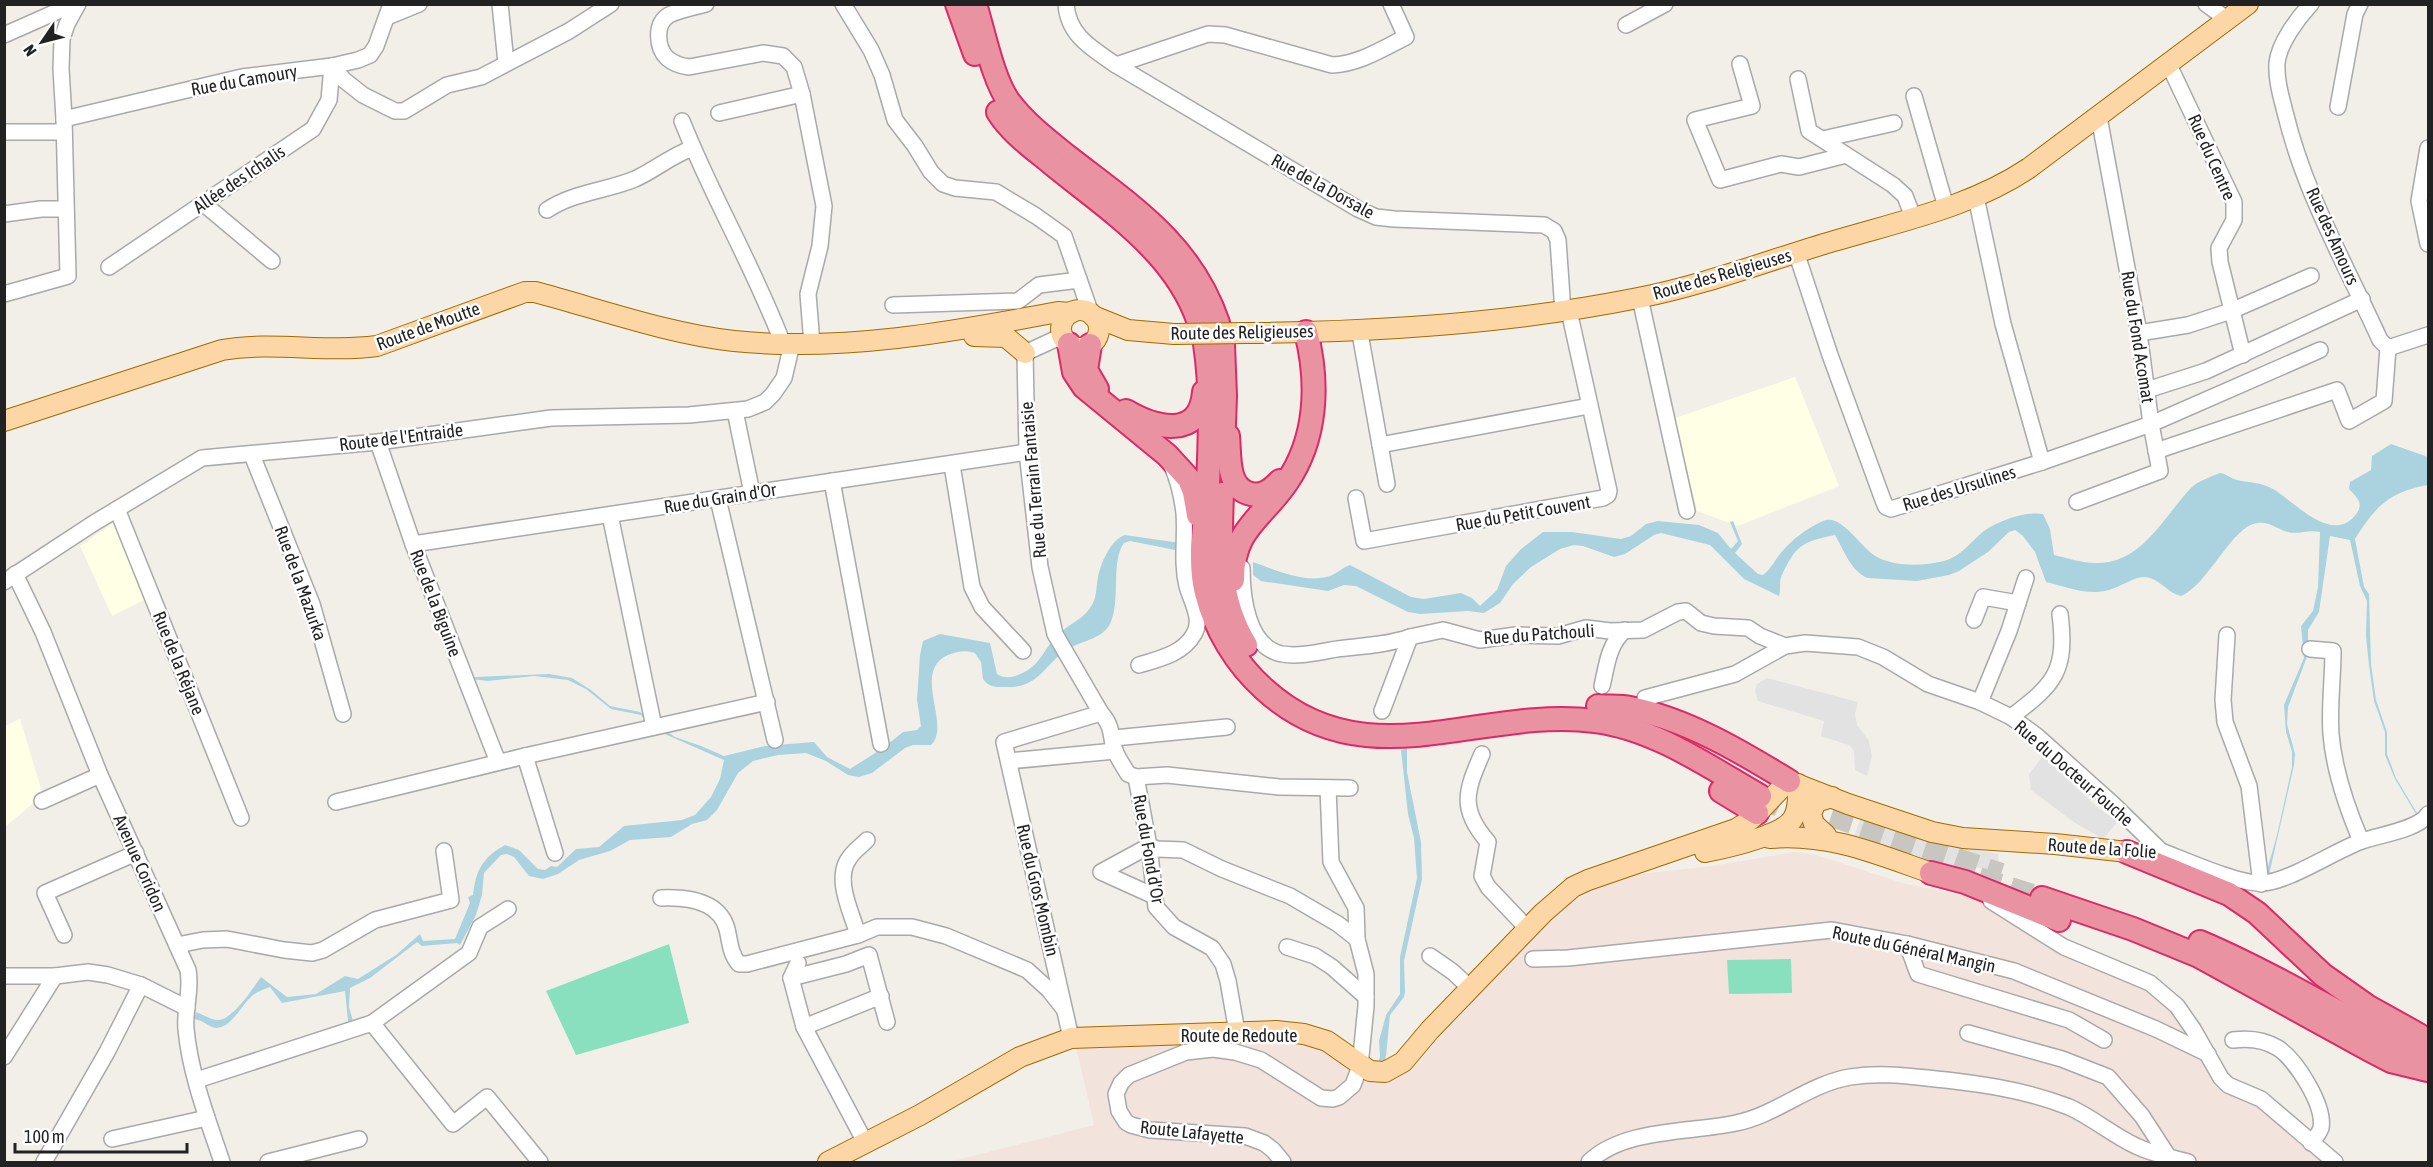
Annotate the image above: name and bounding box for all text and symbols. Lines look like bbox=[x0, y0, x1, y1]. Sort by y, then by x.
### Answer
north arrow bbox=[12, 12, 72, 72]
text: N bbox=[20, 42, 40, 60]
street label: Rue du Camoury bbox=[189, 60, 299, 100]
street label: Rue du Centre bbox=[2184, 111, 2240, 203]
street label: Allée des Ichalis bbox=[189, 141, 289, 217]
street label: Rue de la Dorsale bbox=[1268, 149, 1378, 223]
street label: Rue des Amours bbox=[2302, 184, 2364, 288]
street label: Route des Religieuses bbox=[1650, 244, 1794, 304]
street label: Rue du Fond Acomat bbox=[2117, 269, 2159, 405]
street label: Route de Moutte bbox=[373, 298, 483, 354]
street label: Route des Religieuses bbox=[1170, 320, 1314, 344]
street label: Rue du Terrain Fantaisie bbox=[1016, 401, 1050, 559]
street label: Route de l'Entraide bbox=[338, 419, 464, 455]
street label: Rue des Ursulines bbox=[1900, 461, 2018, 515]
street label: Rue du Grain d'Or bbox=[662, 479, 778, 517]
street label: Rue du Petit Couvent bbox=[1454, 491, 1592, 535]
street label: Rue de la Mazurka bbox=[271, 523, 331, 643]
street label: Rue de la Biguine bbox=[406, 546, 466, 660]
street label: Rue de la Réjane bbox=[149, 608, 209, 718]
street label: Rue du Patchouli bbox=[1483, 620, 1595, 648]
street label: Rue du Docteur Fouche bbox=[2010, 716, 2138, 830]
street label: Rue du Fond d'Or bbox=[1129, 793, 1169, 906]
street label: Avenue Coridon bbox=[109, 811, 171, 915]
street label: Rue du Gros Mombin bbox=[1013, 822, 1063, 958]
street label: Route de la Folie bbox=[2047, 834, 2157, 862]
street label: Route du Général Mangin bbox=[1830, 921, 1998, 977]
street label: Route de Redoute bbox=[1181, 1025, 1297, 1046]
scale bar bbox=[15, 1116, 188, 1154]
street label: Route Lafayette bbox=[1139, 1116, 1245, 1148]
text: 100 m bbox=[24, 1126, 65, 1147]

